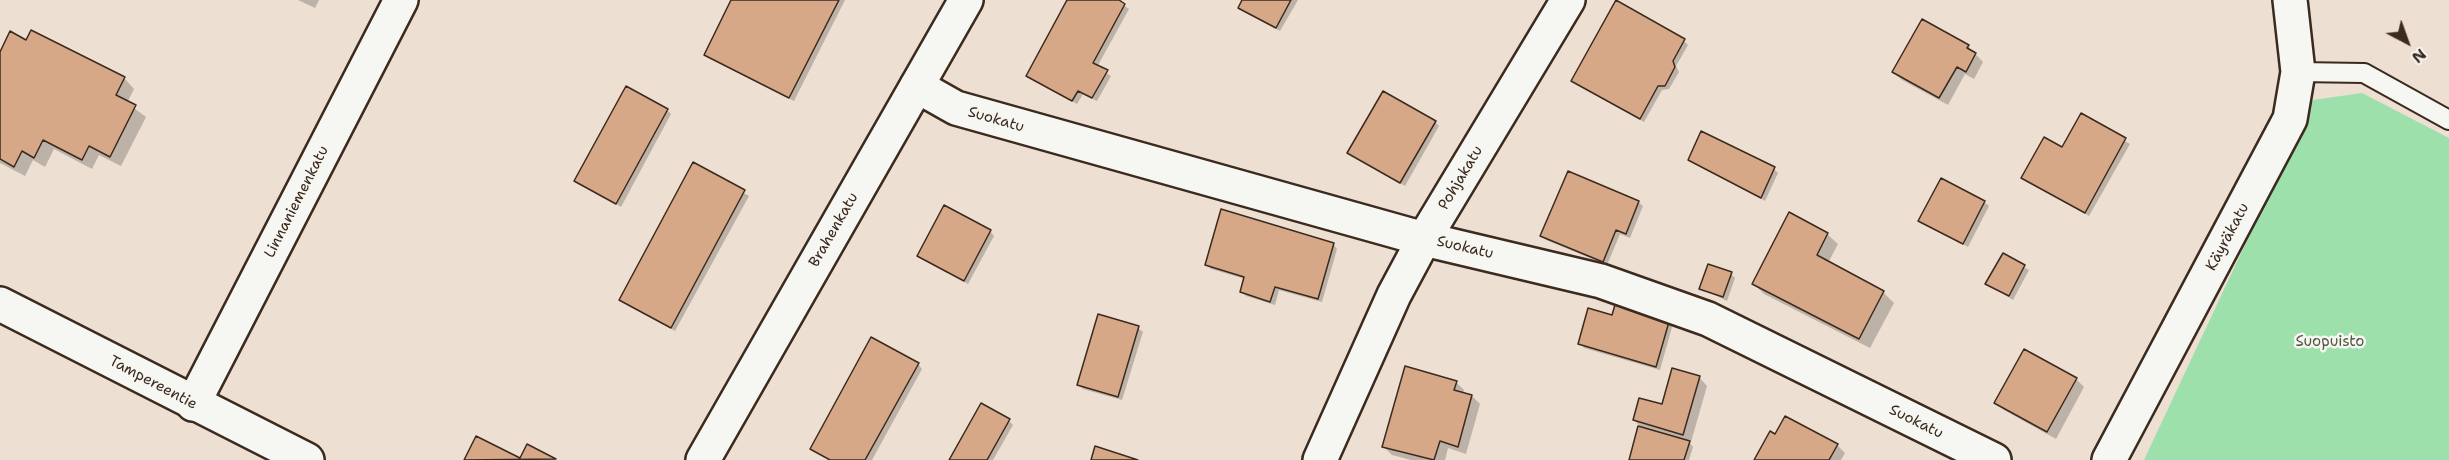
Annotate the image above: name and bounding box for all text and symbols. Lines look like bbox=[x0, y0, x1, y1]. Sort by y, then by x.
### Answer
north arrow bbox=[2377, 12, 2437, 72]
text: N bbox=[2407, 44, 2431, 68]
street label: Suokatu bbox=[966, 103, 1026, 137]
street label: Linnaniemenkatu bbox=[261, 143, 333, 261]
street label: Pohjakatu bbox=[1435, 143, 1487, 213]
street label: Brahenkatu bbox=[805, 190, 863, 270]
street label: Käyräkatu bbox=[2203, 200, 2253, 274]
street label: Suokatu bbox=[1435, 233, 1495, 263]
park label: Suopuisto bbox=[2296, 333, 2364, 351]
street label: Tampereentie bbox=[106, 352, 200, 414]
street label: Suokatu bbox=[1886, 401, 1946, 443]

